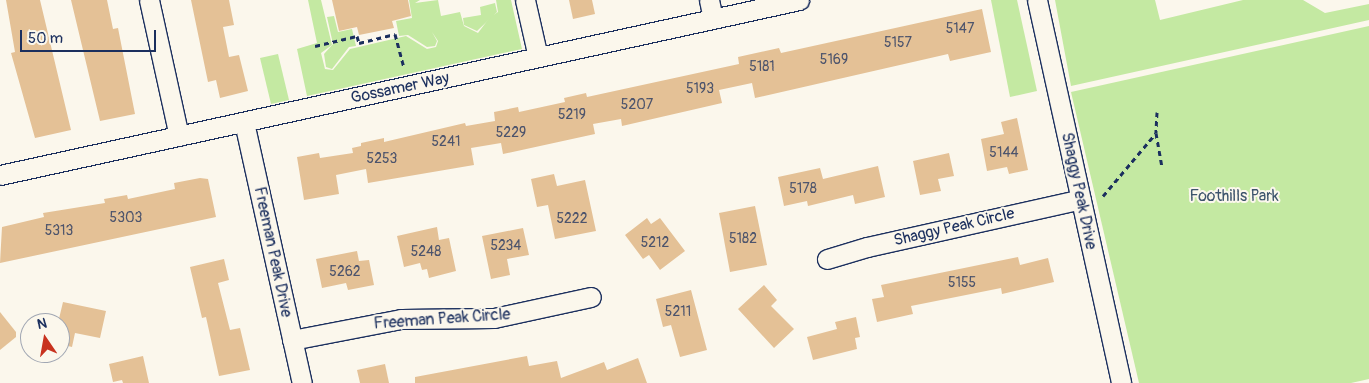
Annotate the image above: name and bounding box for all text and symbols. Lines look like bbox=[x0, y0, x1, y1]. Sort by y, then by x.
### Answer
scale bar bbox=[22, 20, 159, 52]
house number: 5147 bbox=[946, 21, 974, 37]
text: 50 m bbox=[28, 29, 63, 48]
house number: 5157 bbox=[884, 35, 912, 51]
house number: 5169 bbox=[820, 52, 848, 68]
house number: 5181 bbox=[749, 59, 775, 75]
street label: Gossamer Way bbox=[349, 68, 451, 108]
house number: 5193 bbox=[686, 81, 714, 97]
house number: 5207 bbox=[621, 97, 653, 113]
house number: 5219 bbox=[558, 107, 586, 123]
house number: 5229 bbox=[496, 125, 526, 141]
street label: Shaggy Peak Drive bbox=[1057, 131, 1101, 251]
house number: 5241 bbox=[431, 134, 461, 150]
house number: 5144 bbox=[989, 145, 1019, 161]
house number: 5253 bbox=[367, 151, 397, 167]
house number: 5178 bbox=[789, 181, 817, 197]
street label: Freeman Peak Drive bbox=[250, 185, 296, 319]
park label: Foothills Park bbox=[1189, 186, 1279, 206]
street label: Shaggy Peak Circle bbox=[892, 204, 1016, 250]
house number: 5303 bbox=[110, 210, 142, 226]
house number: 5222 bbox=[556, 211, 588, 227]
house number: 5313 bbox=[45, 223, 73, 239]
house number: 5182 bbox=[729, 231, 757, 247]
house number: 5212 bbox=[641, 235, 669, 251]
house number: 5234 bbox=[491, 238, 521, 254]
house number: 5248 bbox=[411, 244, 441, 260]
house number: 5262 bbox=[329, 264, 361, 280]
house number: 5155 bbox=[948, 275, 976, 291]
house number: 5211 bbox=[665, 304, 691, 320]
street label: Freeman Peak Circle bbox=[373, 305, 511, 333]
north arrow bbox=[20, 313, 70, 363]
text: N bbox=[36, 315, 48, 333]

